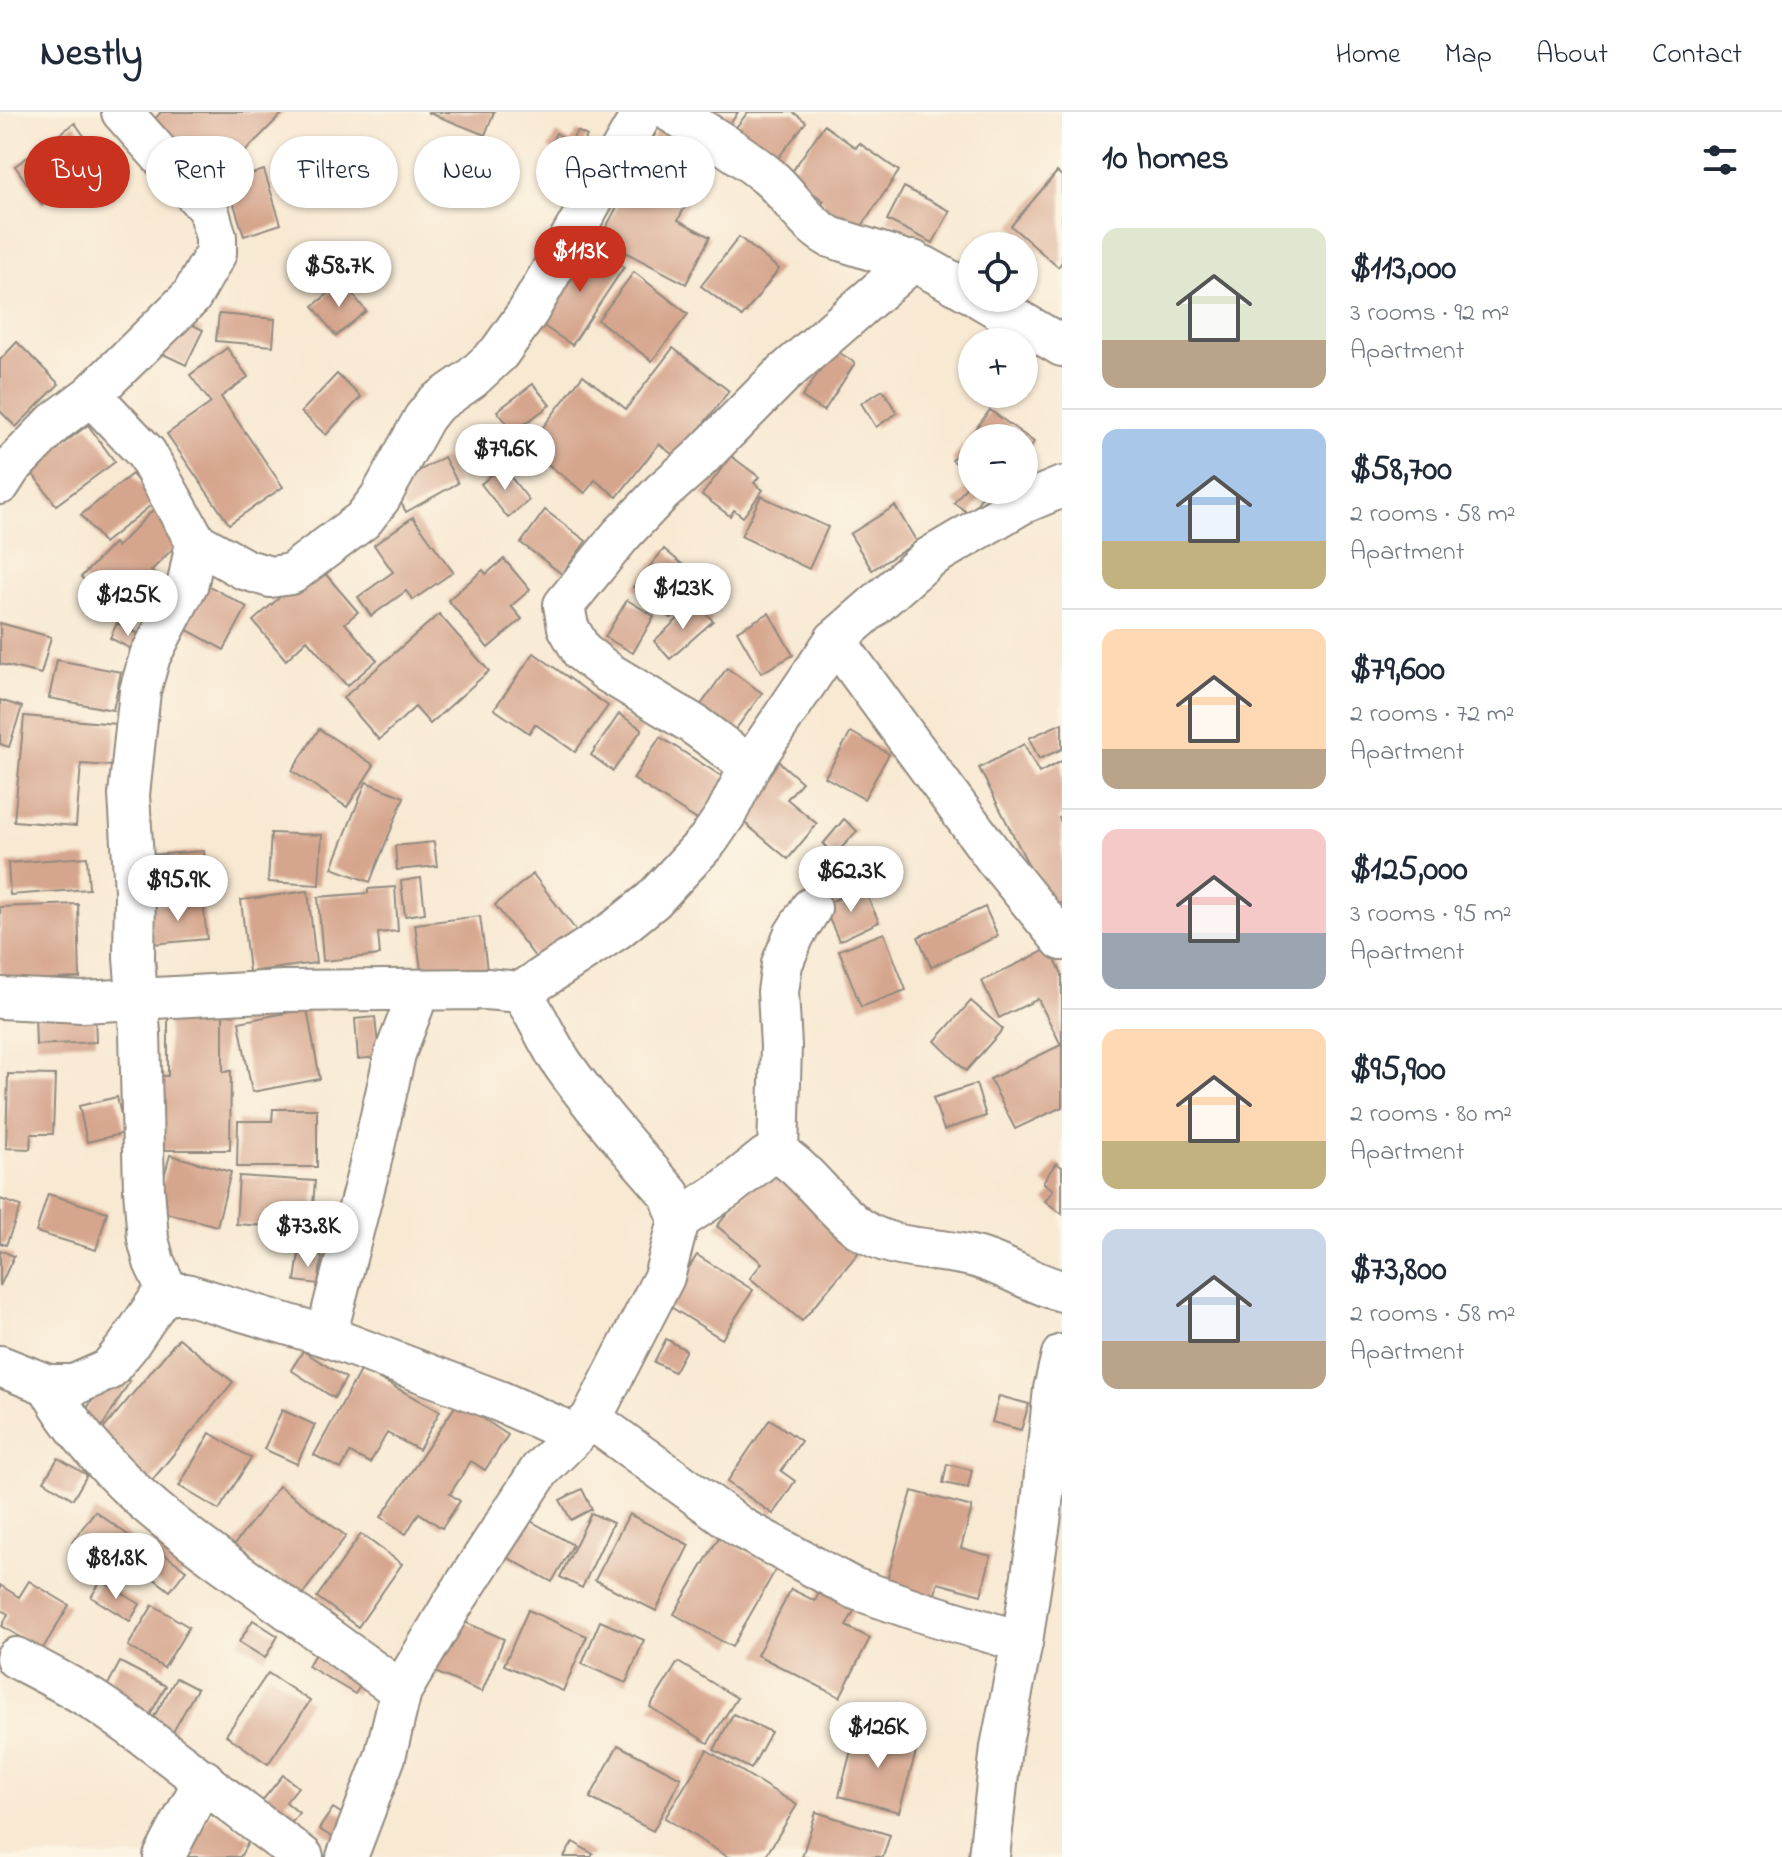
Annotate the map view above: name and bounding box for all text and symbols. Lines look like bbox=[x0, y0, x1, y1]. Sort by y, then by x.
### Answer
text: Nestly bbox=[40, 27, 142, 83]
text: Home bbox=[1335, 35, 1401, 76]
text: Map bbox=[1445, 35, 1492, 76]
text: About bbox=[1536, 35, 1608, 76]
text: Contact bbox=[1652, 35, 1742, 76]
text: 10 homes bbox=[1102, 135, 1229, 185]
chip: Buy bbox=[24, 136, 130, 208]
chip: Rent bbox=[146, 136, 254, 208]
chip: Filters bbox=[270, 136, 398, 208]
chip: New bbox=[414, 136, 520, 208]
chip: Apartment bbox=[536, 136, 715, 208]
icon: filters bbox=[1698, 138, 1742, 182]
pin: $113K bbox=[524, 226, 636, 294]
map controls bbox=[958, 232, 1038, 504]
button: locate bbox=[958, 232, 1038, 312]
text: $113K bbox=[552, 233, 608, 271]
pin: $58.7K bbox=[274, 241, 404, 309]
text: $113,000 bbox=[1350, 245, 1456, 295]
text: $58.7K bbox=[305, 248, 373, 286]
icon: home bbox=[1166, 260, 1262, 356]
text: 3 rooms · 92 m² bbox=[1350, 295, 1509, 333]
button: + bbox=[958, 328, 1038, 408]
text: Apartment bbox=[1350, 333, 1464, 371]
pin: $79.6K bbox=[440, 424, 570, 492]
button: − bbox=[958, 424, 1038, 504]
text: $79.6K bbox=[473, 431, 537, 469]
text: $58,700 bbox=[1350, 446, 1452, 496]
icon: home bbox=[1166, 461, 1262, 557]
text: 2 rooms · 58 m² bbox=[1350, 496, 1516, 534]
text: Apartment bbox=[1350, 534, 1464, 572]
pin: $123K bbox=[627, 563, 739, 631]
pin: $125K bbox=[72, 570, 184, 638]
text: $123K bbox=[653, 570, 713, 608]
text: $125K bbox=[96, 577, 160, 615]
text: $79,600 bbox=[1350, 646, 1445, 696]
icon: home bbox=[1166, 661, 1262, 757]
text: 2 rooms · 72 m² bbox=[1350, 696, 1515, 734]
text: Apartment bbox=[1350, 734, 1464, 772]
pin: $62.3K bbox=[786, 846, 916, 914]
text: $125,000 bbox=[1350, 846, 1468, 896]
text: $62.3K bbox=[817, 853, 885, 891]
pin: $95.9K bbox=[113, 855, 243, 923]
icon: home bbox=[1166, 861, 1262, 957]
text: $95.9K bbox=[146, 862, 210, 900]
text: 3 rooms · 95 m² bbox=[1350, 896, 1511, 934]
text: Apartment bbox=[1350, 934, 1464, 972]
text: $95,900 bbox=[1350, 1046, 1446, 1096]
icon: home bbox=[1166, 1061, 1262, 1157]
text: 2 rooms · 80 m² bbox=[1350, 1096, 1512, 1134]
text: Apartment bbox=[1350, 1134, 1464, 1172]
pin: $73.8K bbox=[243, 1201, 373, 1269]
text: $73.8K bbox=[276, 1208, 340, 1246]
text: $73,800 bbox=[1350, 1246, 1447, 1296]
icon: home bbox=[1166, 1261, 1262, 1357]
text: 2 rooms · 58 m² bbox=[1350, 1296, 1516, 1334]
text: Apartment bbox=[1350, 1334, 1464, 1372]
pin: $81.8K bbox=[51, 1533, 181, 1601]
text: $81.8K bbox=[85, 1540, 147, 1578]
pin: $126K bbox=[822, 1702, 934, 1770]
text: $126K bbox=[848, 1709, 908, 1747]

